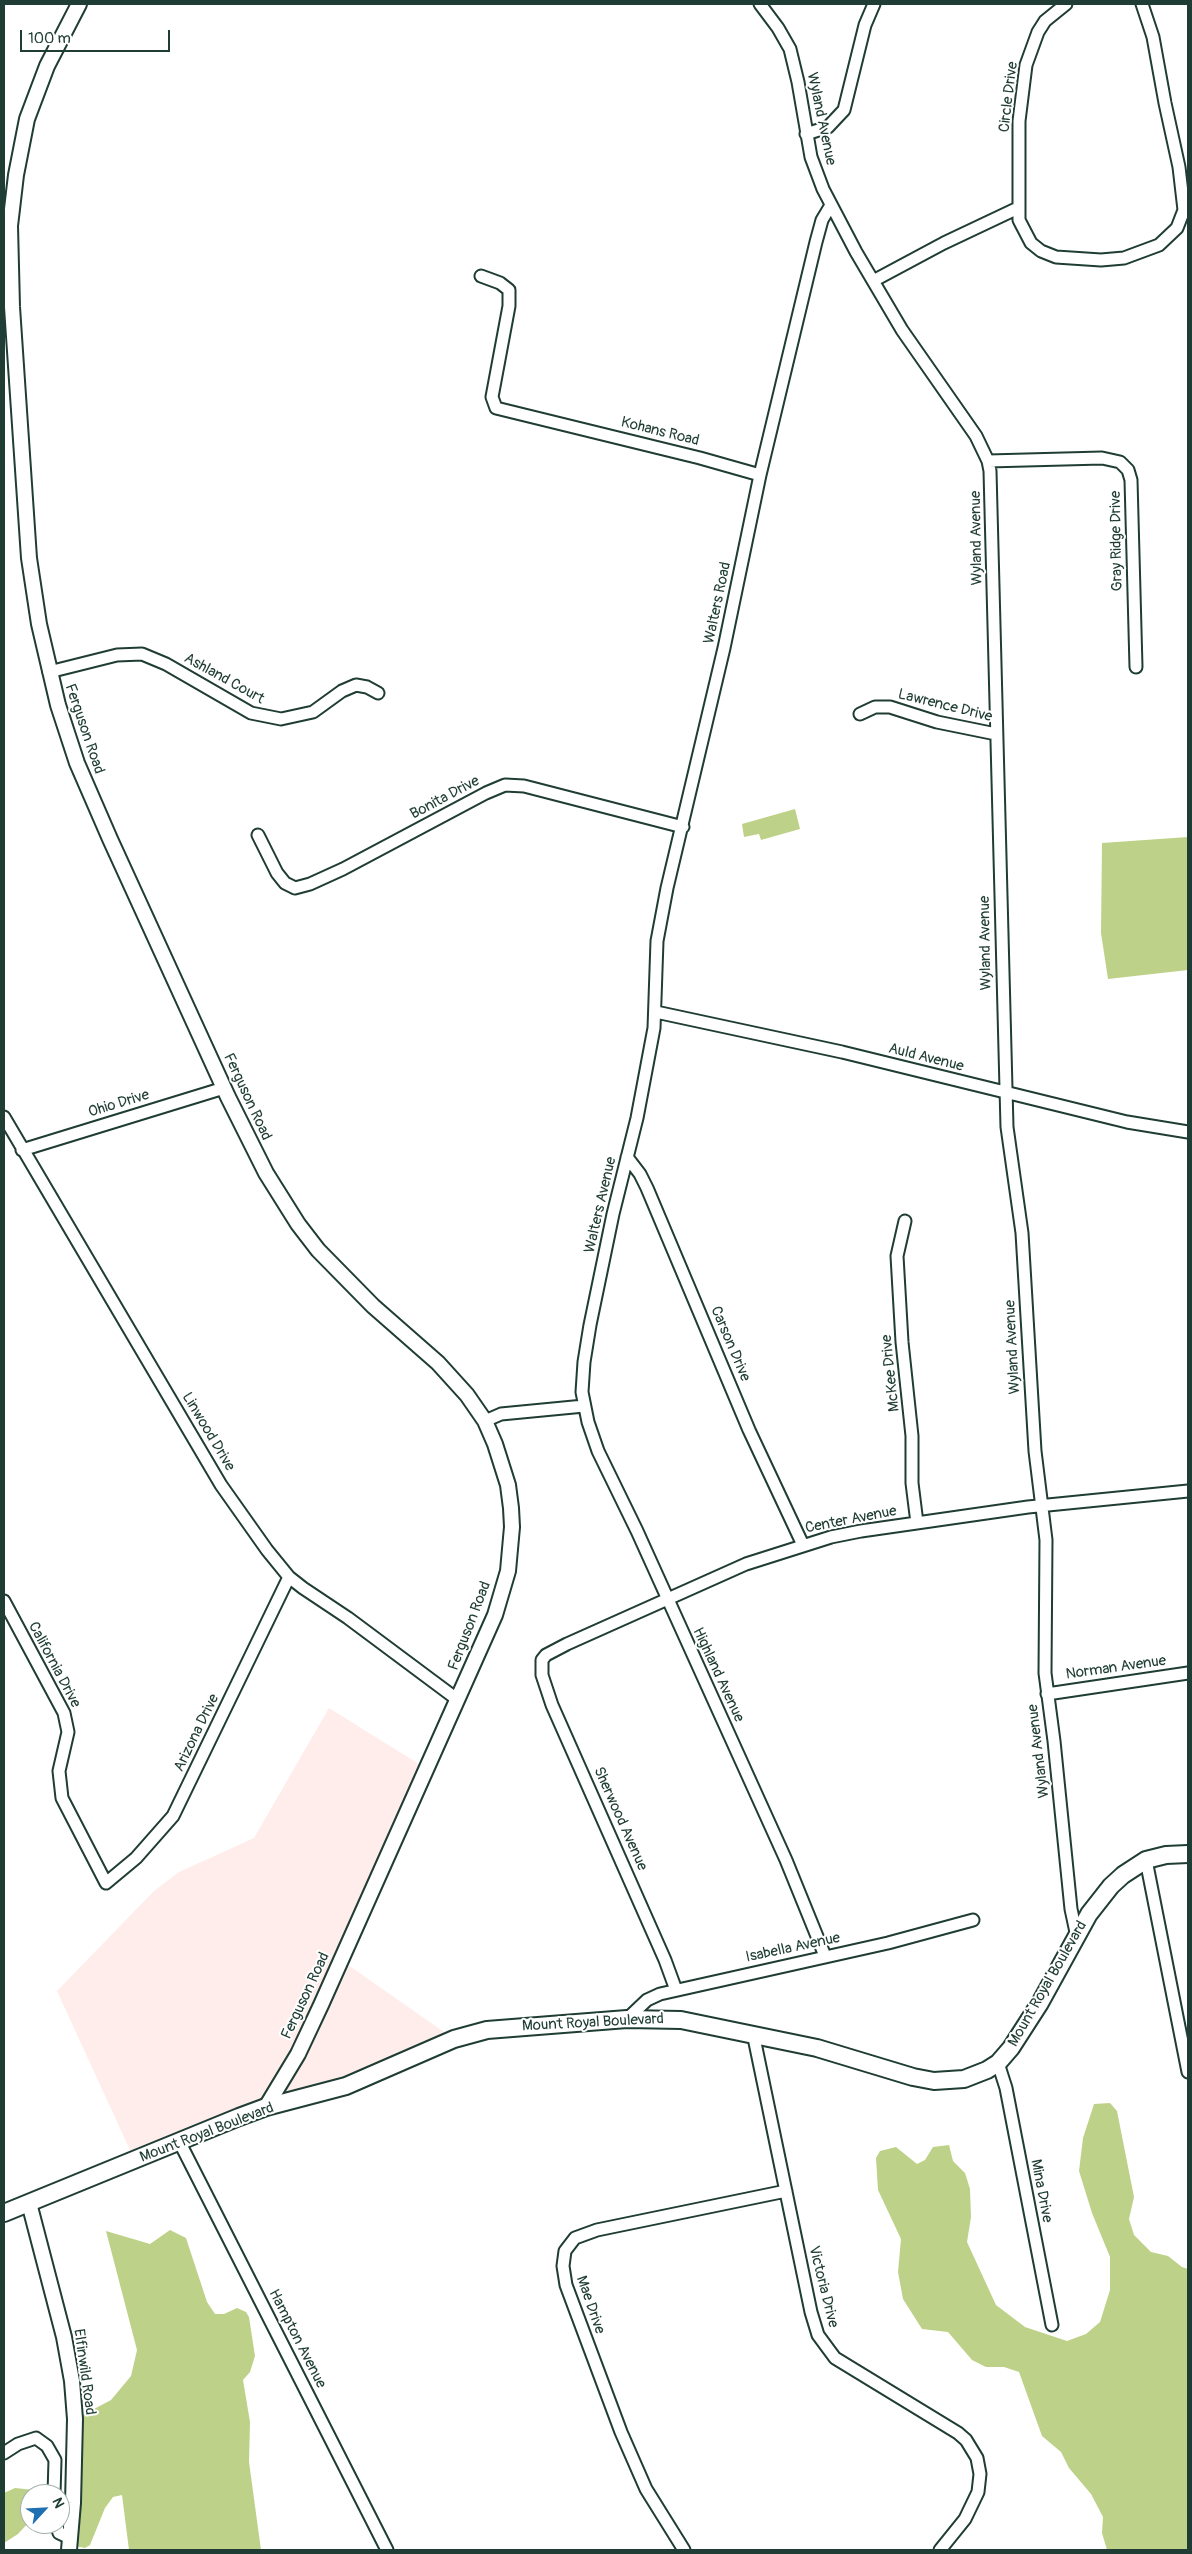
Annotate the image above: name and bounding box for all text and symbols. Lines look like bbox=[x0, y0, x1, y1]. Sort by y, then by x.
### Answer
scale bar bbox=[22, 20, 172, 52]
text: 100 m bbox=[28, 29, 71, 48]
street label: Circle Drive bbox=[996, 61, 1022, 133]
street label: Wyland Avenue bbox=[802, 71, 840, 167]
street label: Kohans Road bbox=[619, 414, 701, 450]
street label: Gray Ridge Drive bbox=[1107, 490, 1127, 592]
street label: Wyland Avenue bbox=[967, 491, 987, 585]
street label: Walters Road bbox=[701, 560, 735, 646]
street label: Ashland Court bbox=[181, 650, 267, 708]
street label: Ferguson Road bbox=[60, 682, 108, 776]
street label: Lawrence Drive bbox=[896, 686, 994, 726]
street label: Bonita Drive bbox=[407, 772, 483, 824]
street label: Wyland Avenue bbox=[976, 896, 996, 990]
street label: Auld Avenue bbox=[886, 1040, 966, 1076]
street label: Ferguson Road bbox=[219, 1051, 275, 1143]
street label: Ohio Drive bbox=[86, 1086, 152, 1122]
street label: Walters Avenue bbox=[581, 1155, 621, 1255]
street label: Wyland Avenue bbox=[1002, 1299, 1024, 1395]
street label: Carson Drive bbox=[706, 1304, 754, 1384]
street label: McKee Drive bbox=[878, 1334, 904, 1412]
street label: Linwood Drive bbox=[178, 1389, 238, 1475]
street label: Center Avenue bbox=[804, 1502, 898, 1538]
street label: Ferguson Road bbox=[445, 1579, 495, 1673]
street label: California Drive bbox=[24, 1619, 84, 1711]
street label: Highland Avenue bbox=[688, 1625, 748, 1725]
street label: Norman Avenue bbox=[1065, 1652, 1167, 1684]
street label: Arizona Drive bbox=[170, 1691, 224, 1775]
street label: Wyland Avenue bbox=[1024, 1703, 1054, 1799]
street label: Sherwood Avenue bbox=[589, 1764, 651, 1874]
street label: Mount Royal Boulevard bbox=[1005, 1918, 1091, 2050]
street label: Isabella Avenue bbox=[744, 1929, 842, 1967]
street label: Ferguson Road bbox=[278, 1950, 334, 2042]
street label: Mount Royal Boulevard bbox=[522, 2010, 664, 2036]
street label: Mount Royal Boulevard bbox=[137, 2099, 277, 2167]
street label: Mina Drive bbox=[1026, 2158, 1056, 2224]
street label: Victoria Drive bbox=[804, 2244, 842, 2330]
street label: Mae Drive bbox=[572, 2273, 608, 2337]
street label: Hampton Avenue bbox=[264, 2286, 330, 2392]
street label: Elfinwild Road bbox=[69, 2328, 99, 2416]
north arrow bbox=[20, 2484, 70, 2534]
text: N bbox=[48, 2495, 68, 2511]

